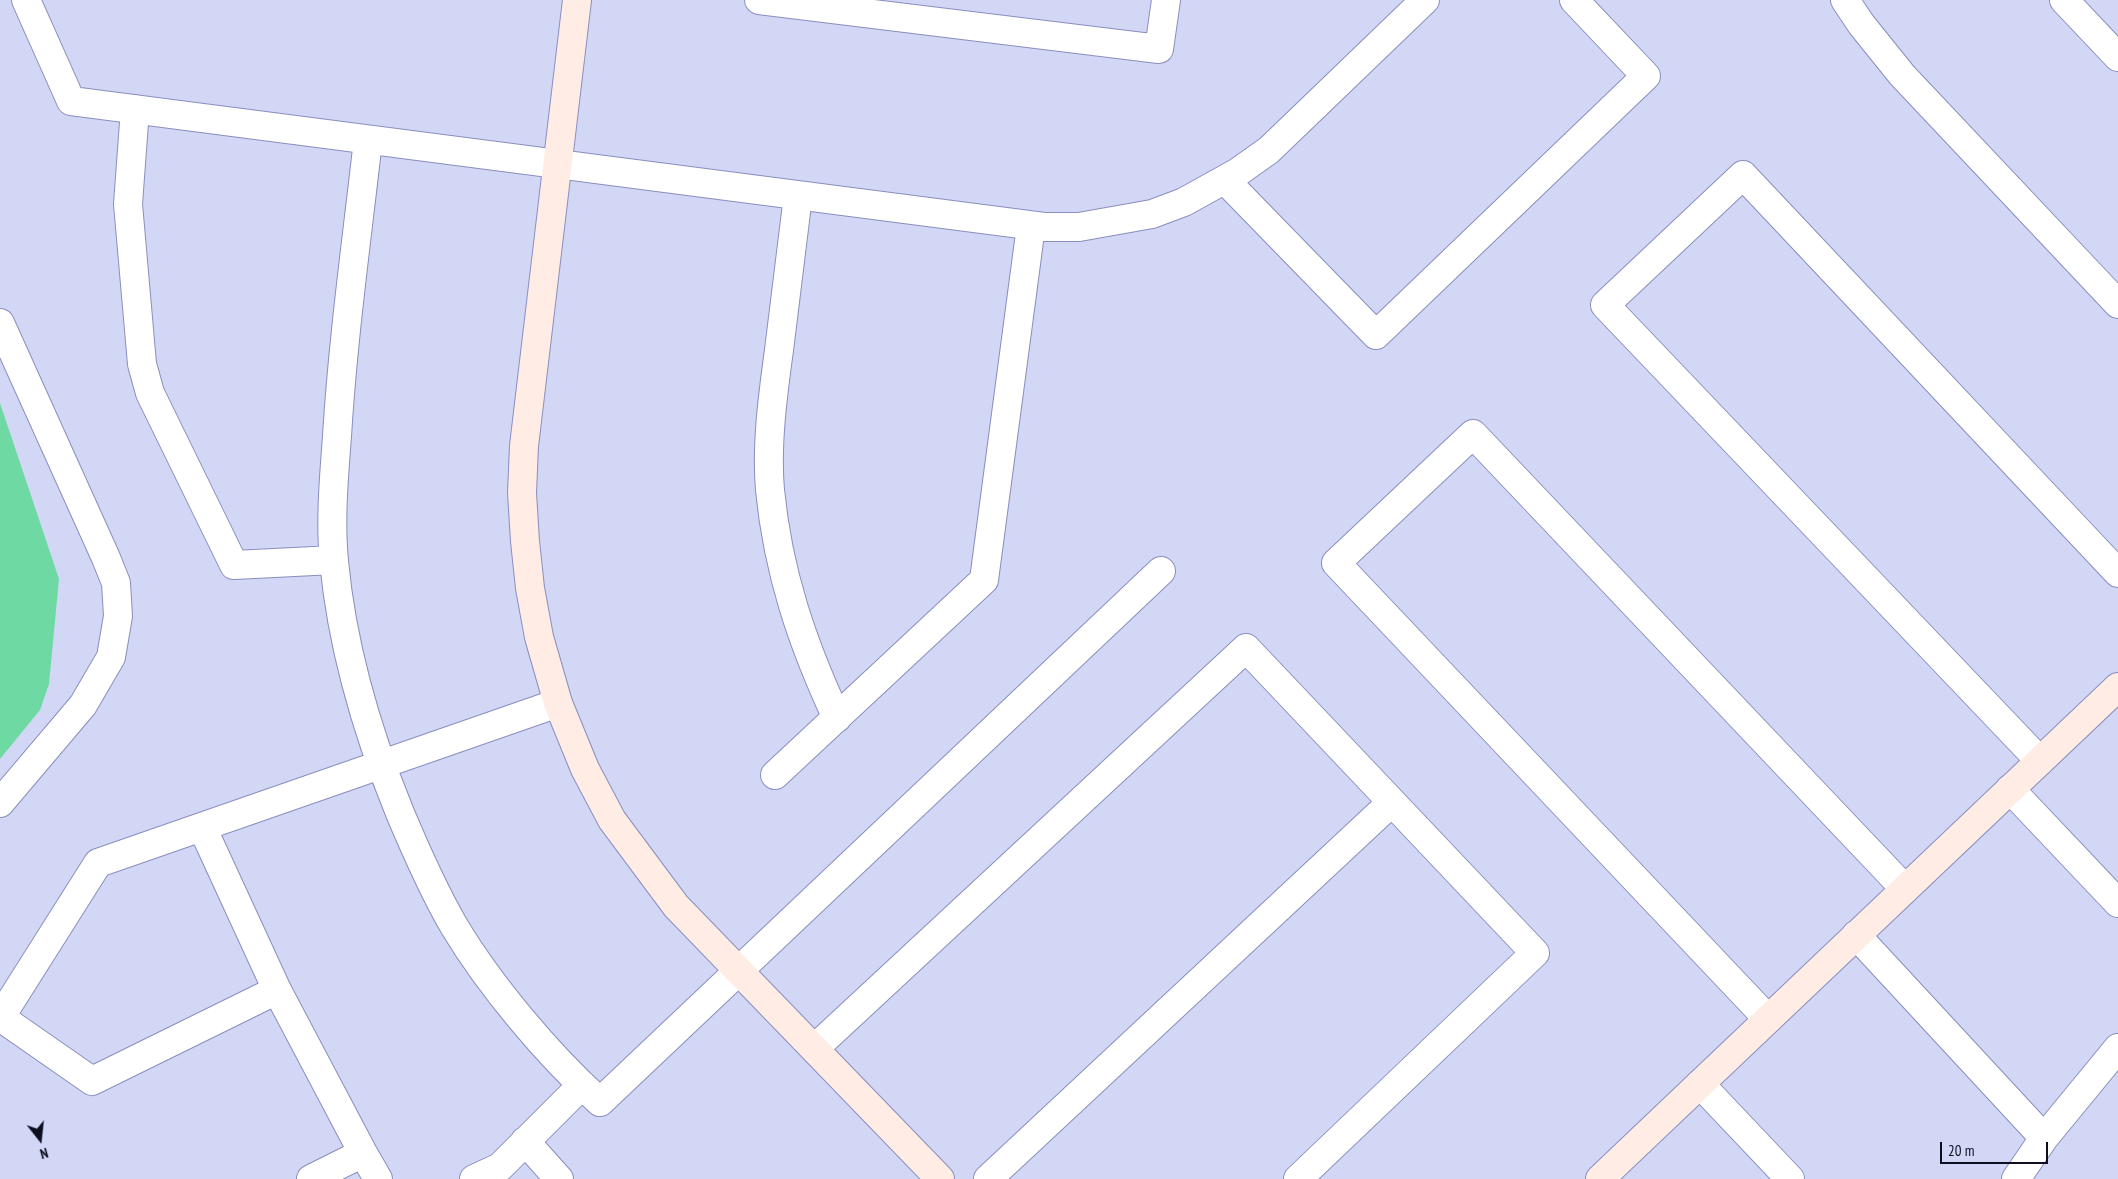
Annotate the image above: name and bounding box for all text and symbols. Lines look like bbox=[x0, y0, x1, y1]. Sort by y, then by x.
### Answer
north arrow bbox=[15, 1114, 65, 1164]
scale bar bbox=[1943, 1132, 2050, 1164]
text: 20 m bbox=[1948, 1141, 1974, 1160]
text: N bbox=[38, 1144, 50, 1163]

